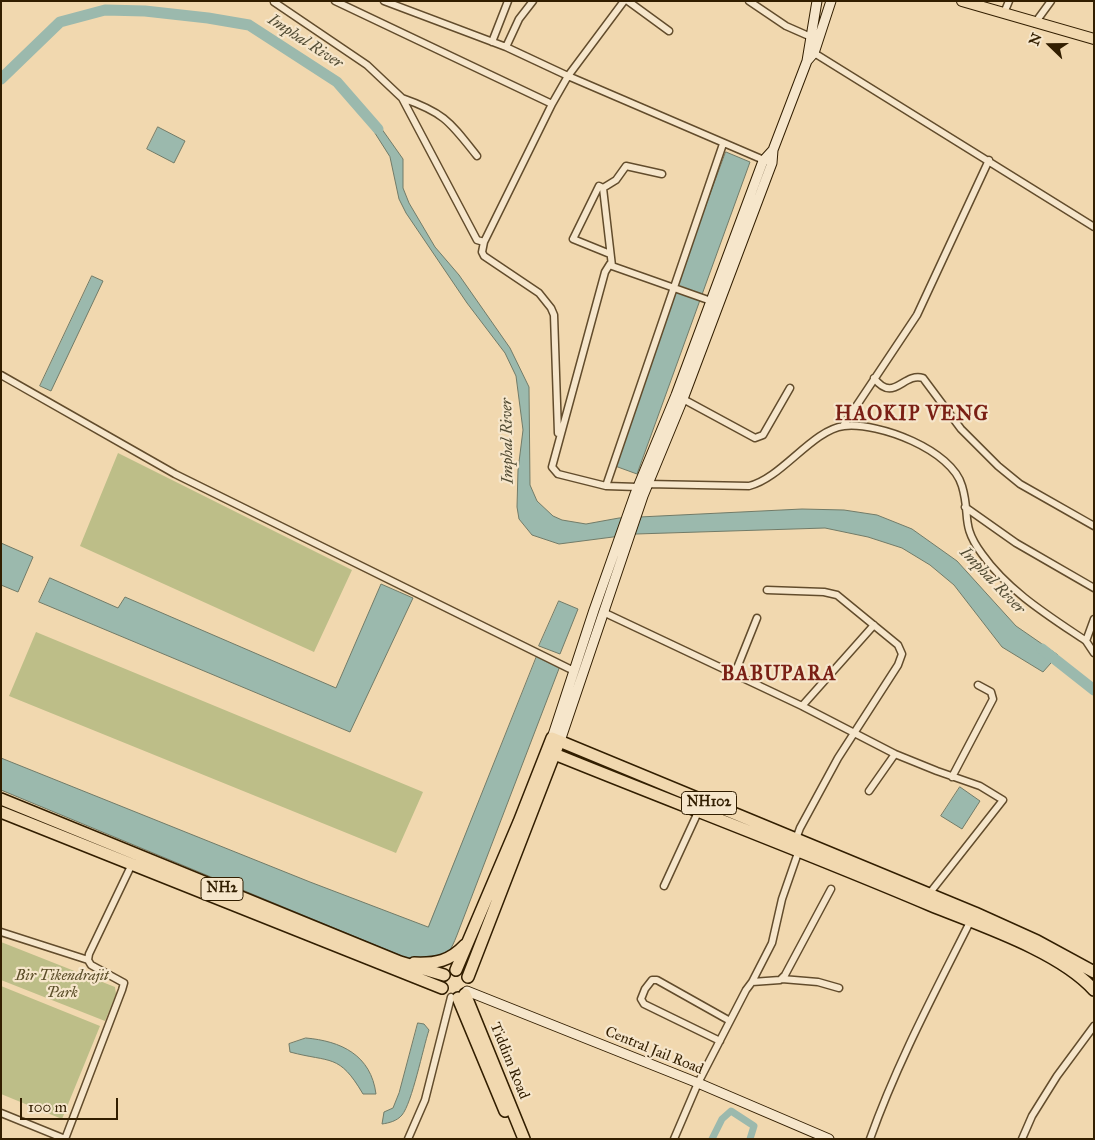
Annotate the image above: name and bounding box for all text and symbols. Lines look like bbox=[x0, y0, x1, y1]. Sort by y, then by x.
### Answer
water label: Imphal River bbox=[264, 11, 346, 73]
north arrow bbox=[1025, 20, 1075, 70]
text: N bbox=[1026, 31, 1046, 48]
water label: Imphal River bbox=[498, 398, 518, 484]
district label: HAOKIP VENG bbox=[833, 403, 991, 427]
water label: Imphal River bbox=[955, 544, 1029, 618]
district label: BABUPARA bbox=[720, 663, 838, 687]
road number: NH102 bbox=[682, 791, 736, 814]
road number: NH2 bbox=[201, 878, 243, 901]
park label: Bir Tikendrajit Park bbox=[15, 967, 109, 1002]
street label: Tiddim Road bbox=[485, 1020, 533, 1102]
street label: Central Jail Road bbox=[602, 1023, 706, 1079]
scale bar bbox=[22, 1088, 120, 1120]
text: 100 m bbox=[28, 1098, 67, 1116]

